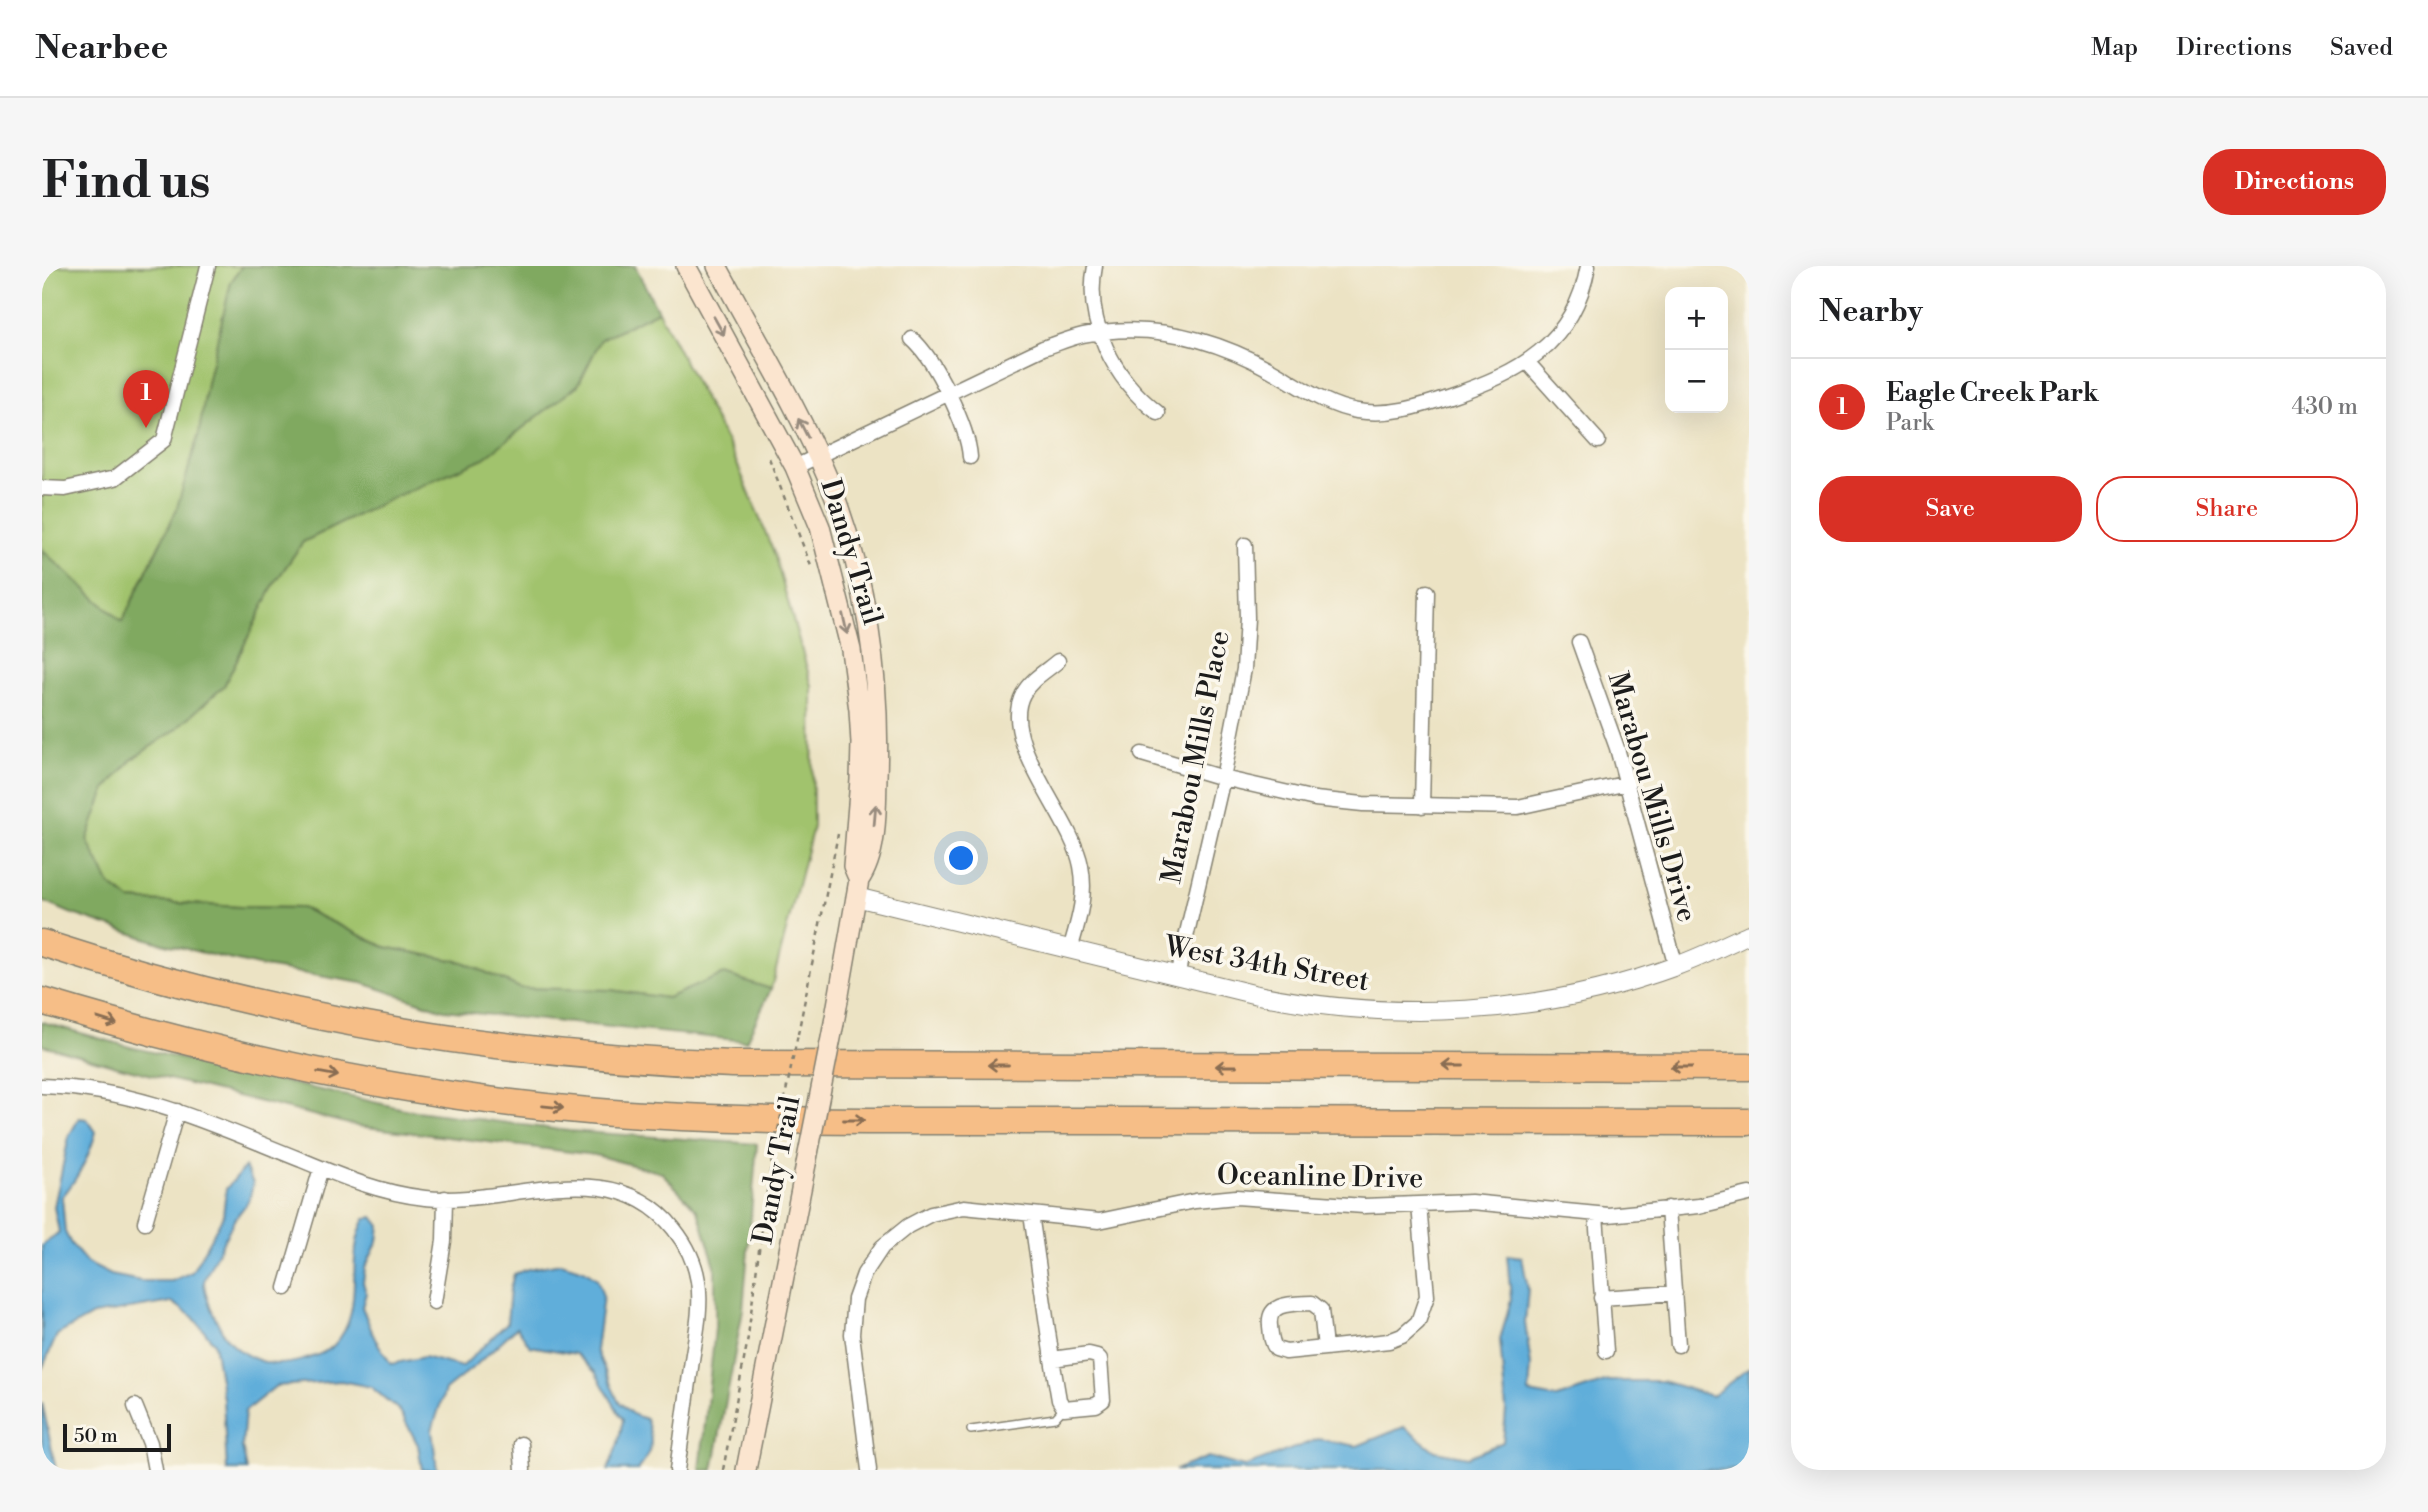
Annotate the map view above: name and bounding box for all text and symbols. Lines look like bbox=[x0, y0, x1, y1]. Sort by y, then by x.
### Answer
text: Nearbee bbox=[35, 28, 168, 69]
text: Map bbox=[2091, 33, 2138, 63]
text: Directions bbox=[2176, 33, 2292, 63]
text: Saved bbox=[2330, 33, 2393, 63]
button: Directions bbox=[2203, 149, 2386, 215]
text: Find us bbox=[42, 152, 211, 213]
map controls bbox=[1665, 287, 1728, 413]
button: + bbox=[1665, 287, 1728, 350]
text: Nearby bbox=[1819, 293, 1923, 331]
one-way arrow bbox=[713, 315, 726, 336]
button: − bbox=[1665, 350, 1728, 413]
pin: 1 bbox=[123, 370, 169, 428]
text: Eagle Creek Park bbox=[1886, 377, 2099, 409]
text: 1 bbox=[1836, 393, 1848, 421]
text: 430 m bbox=[2291, 393, 2358, 421]
text: Park bbox=[1886, 409, 1934, 437]
one-way arrow bbox=[796, 418, 810, 439]
street label: Dandy Trail bbox=[812, 475, 890, 629]
button: Save bbox=[1819, 476, 2082, 542]
button: Share bbox=[2096, 476, 2358, 542]
one-way arrow bbox=[838, 612, 852, 635]
street label: Marabou Mills Place bbox=[1154, 628, 1238, 886]
street label: Marabou Mills Drive bbox=[1600, 668, 1704, 926]
one-way arrow bbox=[869, 804, 882, 827]
your location bbox=[944, 841, 978, 875]
street label: West 34th Street bbox=[1161, 929, 1372, 999]
one-way arrow bbox=[96, 1015, 118, 1028]
one-way arrow bbox=[987, 1058, 1010, 1072]
one-way arrow bbox=[1215, 1059, 1238, 1073]
one-way arrow bbox=[1442, 1059, 1465, 1073]
one-way arrow bbox=[1670, 1060, 1693, 1074]
one-way arrow bbox=[316, 1068, 339, 1081]
street label: Dandy Trail bbox=[745, 1093, 809, 1247]
one-way arrow bbox=[542, 1101, 564, 1114]
one-way arrow bbox=[842, 1113, 865, 1127]
street label: Oceanline Drive bbox=[1216, 1158, 1424, 1196]
scale bar bbox=[63, 1421, 172, 1453]
text: 50 m bbox=[74, 1424, 118, 1448]

